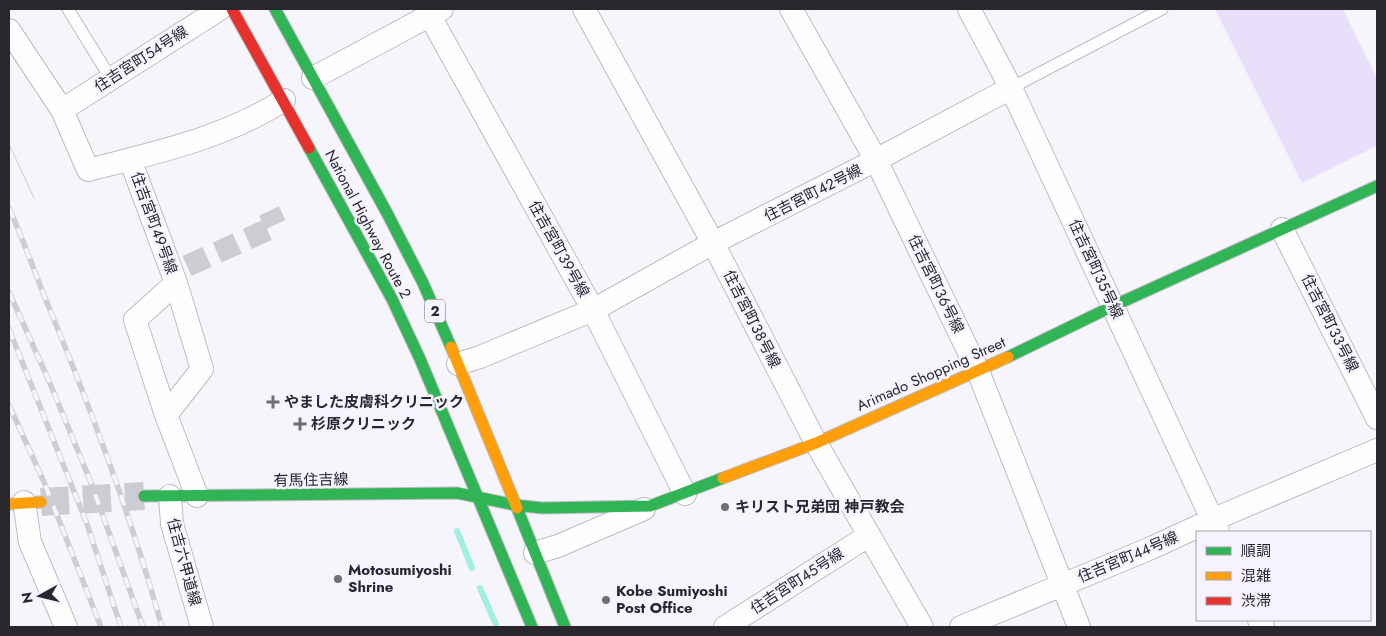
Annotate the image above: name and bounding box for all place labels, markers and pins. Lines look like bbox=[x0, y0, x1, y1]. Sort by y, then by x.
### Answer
place label: やました皮膚科クリニック bbox=[284, 391, 464, 413]
marker: やました皮膚科クリニック bbox=[266, 395, 280, 409]
place label: 杉原クリニック bbox=[311, 413, 416, 435]
marker: 杉原クリニック bbox=[293, 417, 307, 431]
place label: キリスト兄弟団 神戸教会 bbox=[735, 496, 905, 518]
marker: キリスト兄弟団 神戸教会 bbox=[719, 501, 731, 513]
place label: Motosumiyoshi Shrine bbox=[348, 559, 452, 598]
marker: Motosumiyoshi Shrine bbox=[332, 573, 344, 585]
place label: Kobe Sumiyoshi Post Office bbox=[616, 580, 728, 619]
marker: Kobe Sumiyoshi Post Office bbox=[600, 594, 612, 606]

